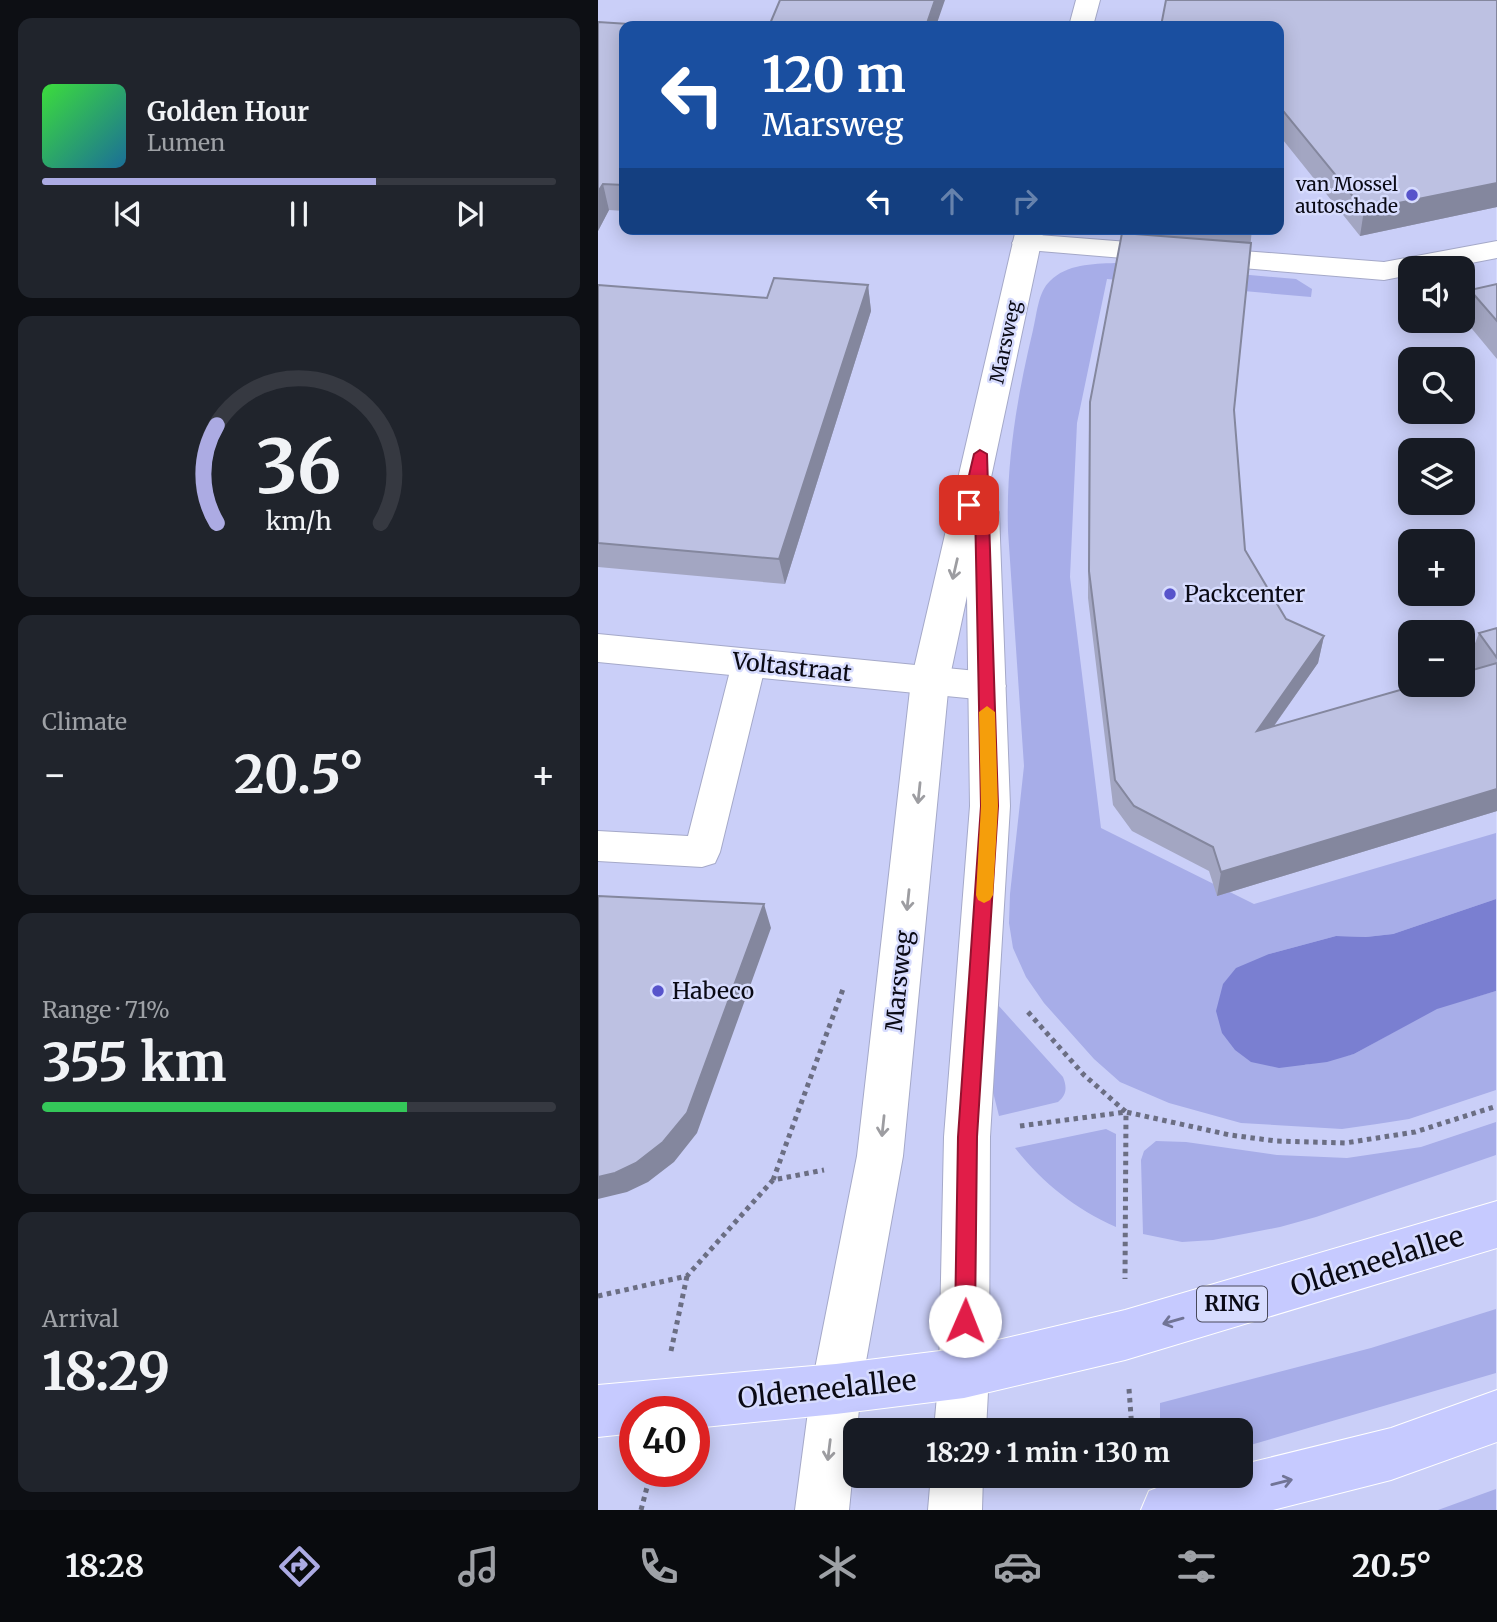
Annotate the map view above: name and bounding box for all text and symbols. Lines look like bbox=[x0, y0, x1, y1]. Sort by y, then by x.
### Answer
text: 120 m bbox=[762, 44, 906, 105]
icon: left bbox=[647, 49, 738, 140]
text: Golden Hour bbox=[147, 95, 309, 128]
text: Marsweg bbox=[762, 105, 904, 145]
text: Lumen bbox=[147, 128, 225, 157]
place label: van Mossel autoschade bbox=[1295, 172, 1398, 218]
icon: left bbox=[860, 182, 898, 220]
icon: ahead bbox=[933, 182, 971, 220]
icon: right bbox=[1006, 182, 1044, 220]
marker: van Mossel autoschade bbox=[1404, 187, 1420, 203]
icon: previous bbox=[109, 195, 147, 233]
icon: pause bbox=[280, 195, 318, 233]
icon: next bbox=[451, 195, 489, 233]
map controls bbox=[1398, 256, 1475, 697]
button: sound bbox=[1398, 256, 1475, 333]
street label: Marsweg bbox=[985, 298, 1026, 386]
button: search bbox=[1398, 347, 1475, 424]
text: 36 bbox=[256, 421, 342, 513]
button: layers bbox=[1398, 438, 1475, 515]
pin bbox=[939, 475, 999, 535]
icon: arrive bbox=[950, 486, 988, 524]
text: km/h bbox=[266, 504, 332, 536]
button: + bbox=[1398, 529, 1475, 606]
one-way arrow bbox=[947, 557, 961, 580]
place label: Packcenter bbox=[1184, 579, 1305, 608]
marker: Packcenter bbox=[1162, 586, 1178, 602]
button: − bbox=[1398, 620, 1475, 697]
street label: Voltastraat bbox=[730, 646, 853, 687]
text: Climate bbox=[42, 707, 127, 736]
text: 20.5° bbox=[234, 742, 364, 807]
text: − bbox=[42, 751, 67, 798]
text: + bbox=[531, 751, 556, 798]
one-way arrow bbox=[912, 781, 925, 804]
one-way arrow bbox=[901, 888, 914, 911]
street label: Marsweg bbox=[879, 929, 918, 1033]
place label: Habeco bbox=[672, 976, 754, 1005]
marker: Habeco bbox=[650, 983, 666, 999]
text: Range · 71% bbox=[42, 995, 170, 1024]
text: 355 km bbox=[42, 1030, 226, 1095]
one-way arrow bbox=[877, 1115, 890, 1137]
street label: Oldeneelallee bbox=[1286, 1218, 1468, 1304]
position arrow bbox=[928, 1284, 1002, 1358]
road number: RING bbox=[1197, 1286, 1267, 1322]
text: Arrival bbox=[42, 1304, 119, 1333]
one-way arrow bbox=[1162, 1316, 1184, 1329]
text: 18:29 bbox=[42, 1339, 170, 1404]
street label: Oldeneelallee bbox=[736, 1362, 918, 1416]
speed limit sign: 40 bbox=[619, 1396, 710, 1487]
text: 18:29 · 1 min · 130 m bbox=[926, 1436, 1170, 1469]
one-way arrow bbox=[823, 1438, 836, 1460]
one-way arrow bbox=[1270, 1475, 1293, 1488]
icon: directions bbox=[275, 1542, 324, 1591]
icon: music bbox=[454, 1542, 503, 1591]
icon: phone bbox=[634, 1542, 683, 1591]
icon: climate bbox=[813, 1542, 862, 1591]
icon: car bbox=[993, 1542, 1042, 1591]
icon: filters bbox=[1172, 1542, 1221, 1591]
text: 18:28 bbox=[65, 1546, 145, 1586]
text: 20.5° bbox=[1352, 1546, 1432, 1586]

